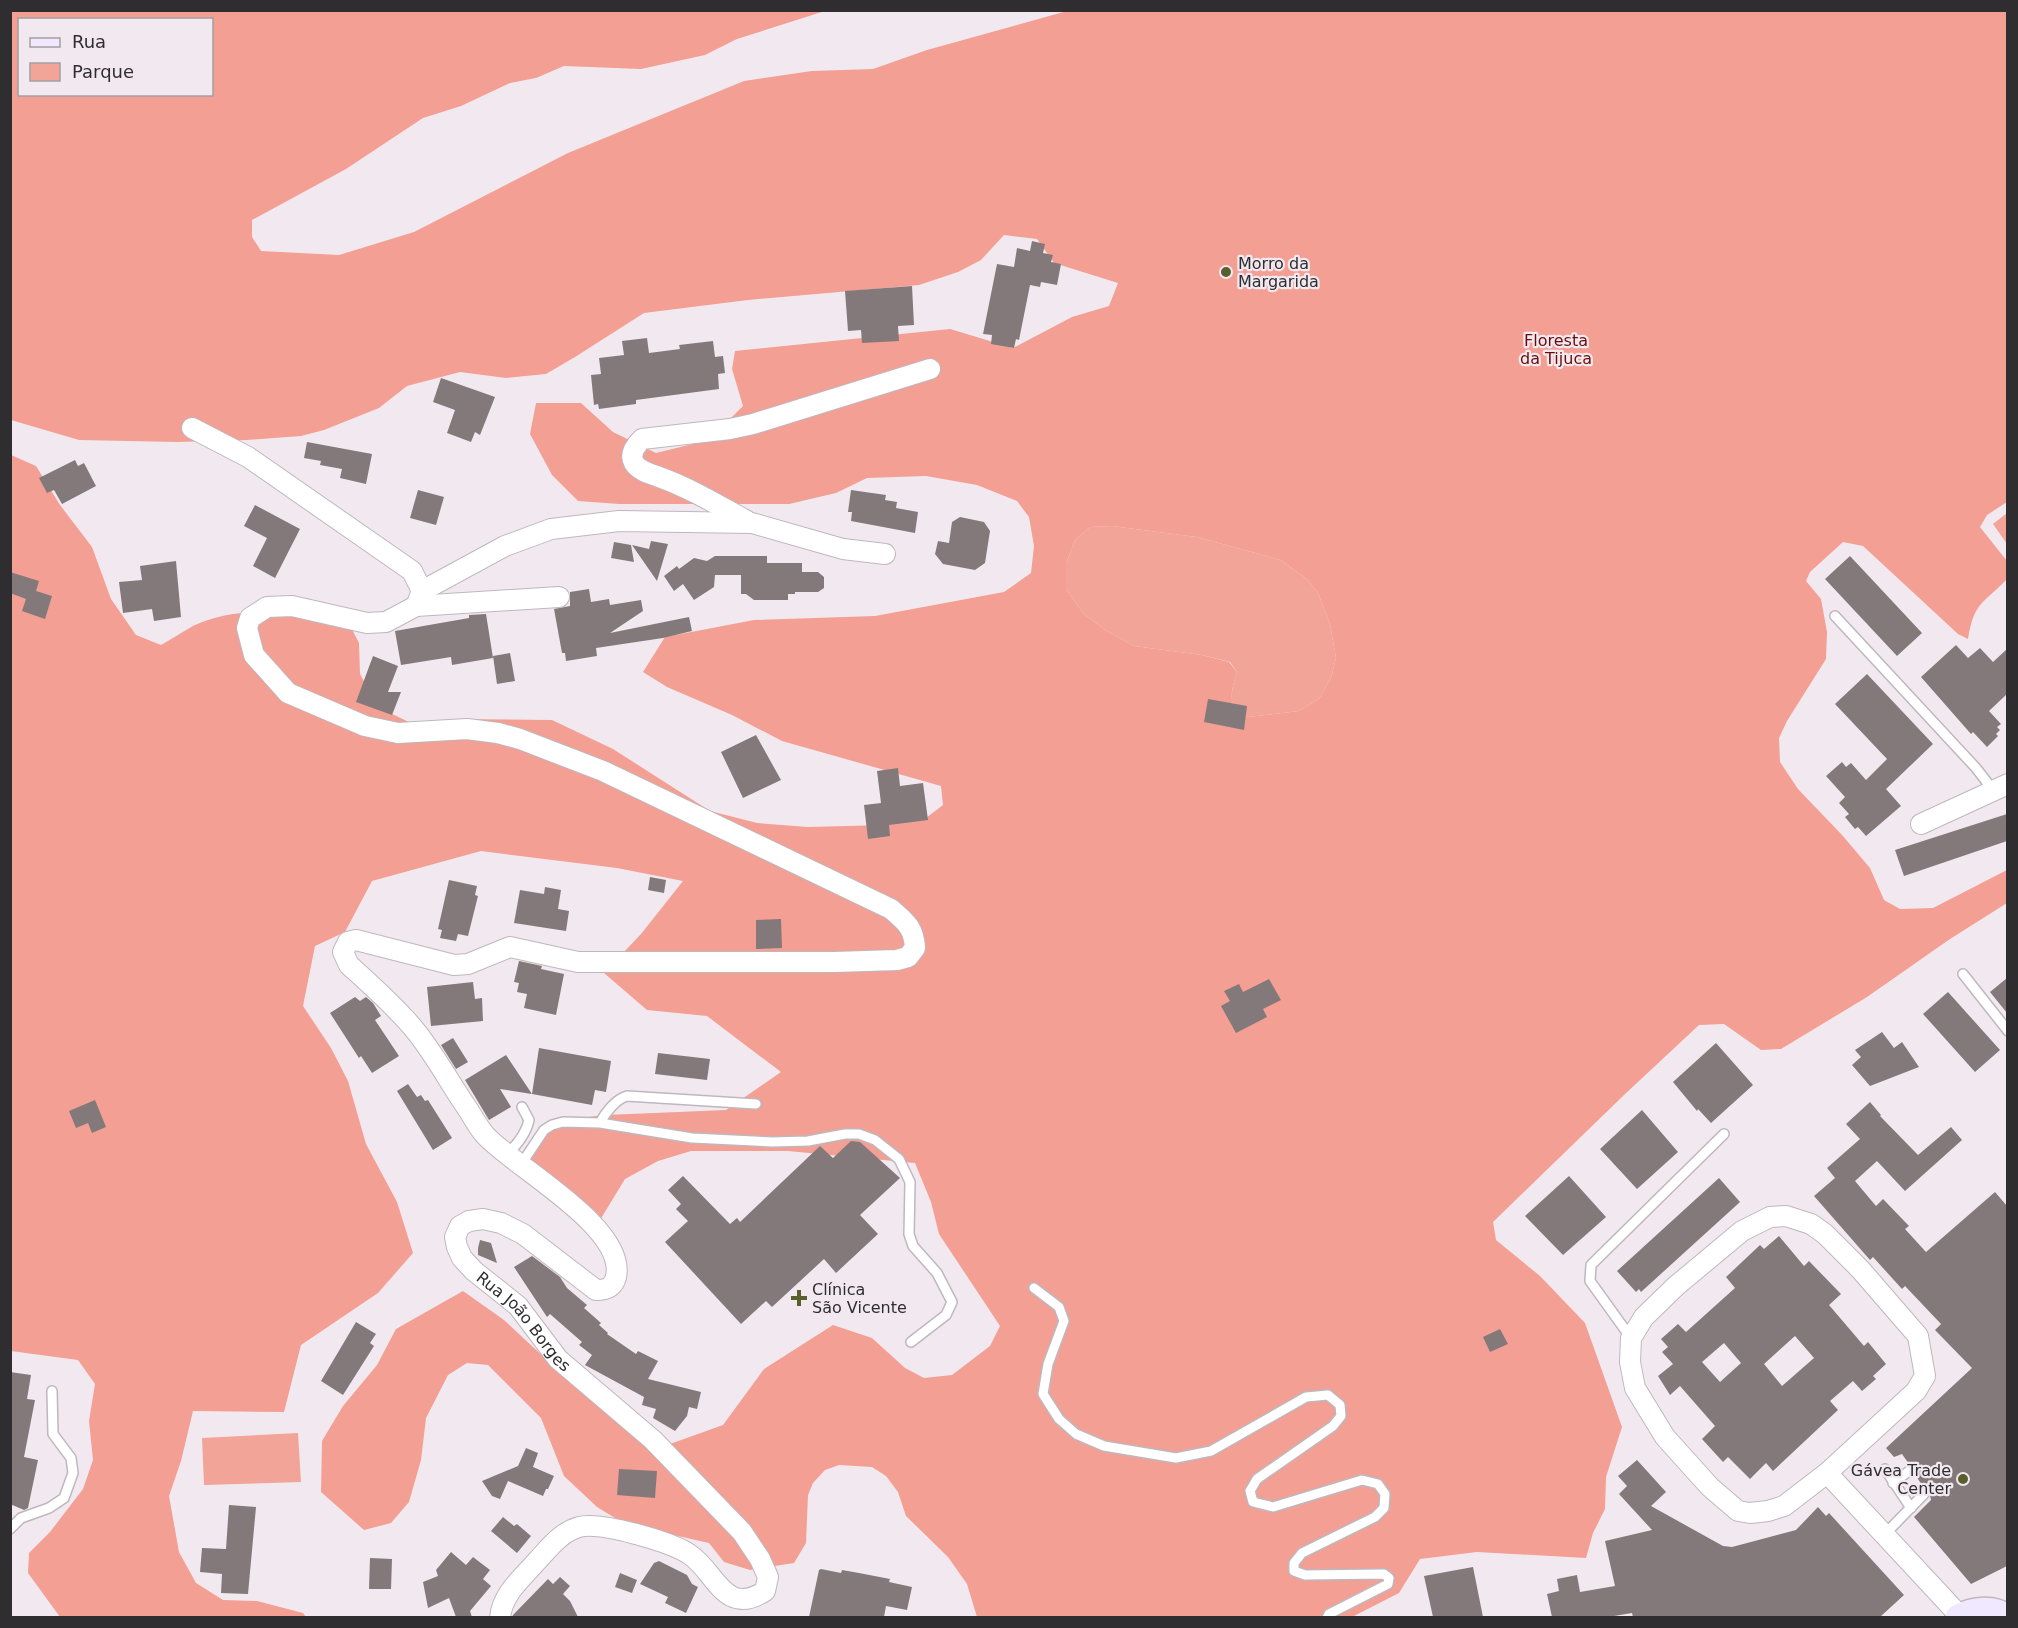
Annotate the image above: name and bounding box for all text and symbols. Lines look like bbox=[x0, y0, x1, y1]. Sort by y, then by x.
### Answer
legend bbox=[18, 18, 213, 96]
text: Rua bbox=[72, 31, 106, 52]
text: Parque bbox=[72, 61, 134, 82]
place label: Morro da Margarida bbox=[1238, 254, 1319, 291]
marker: Morro da Margarida bbox=[1219, 265, 1233, 279]
park label: Floresta da Tijuca bbox=[1520, 331, 1592, 368]
street label: Rua João Borges bbox=[473, 1267, 575, 1375]
place label: Clínica São Vicente bbox=[812, 1280, 907, 1317]
marker: Clínica São Vicente bbox=[790, 1289, 808, 1307]
place label: Gávea Trade Center bbox=[1851, 1461, 1951, 1498]
marker: Gávea Trade Center bbox=[1956, 1472, 1970, 1486]

